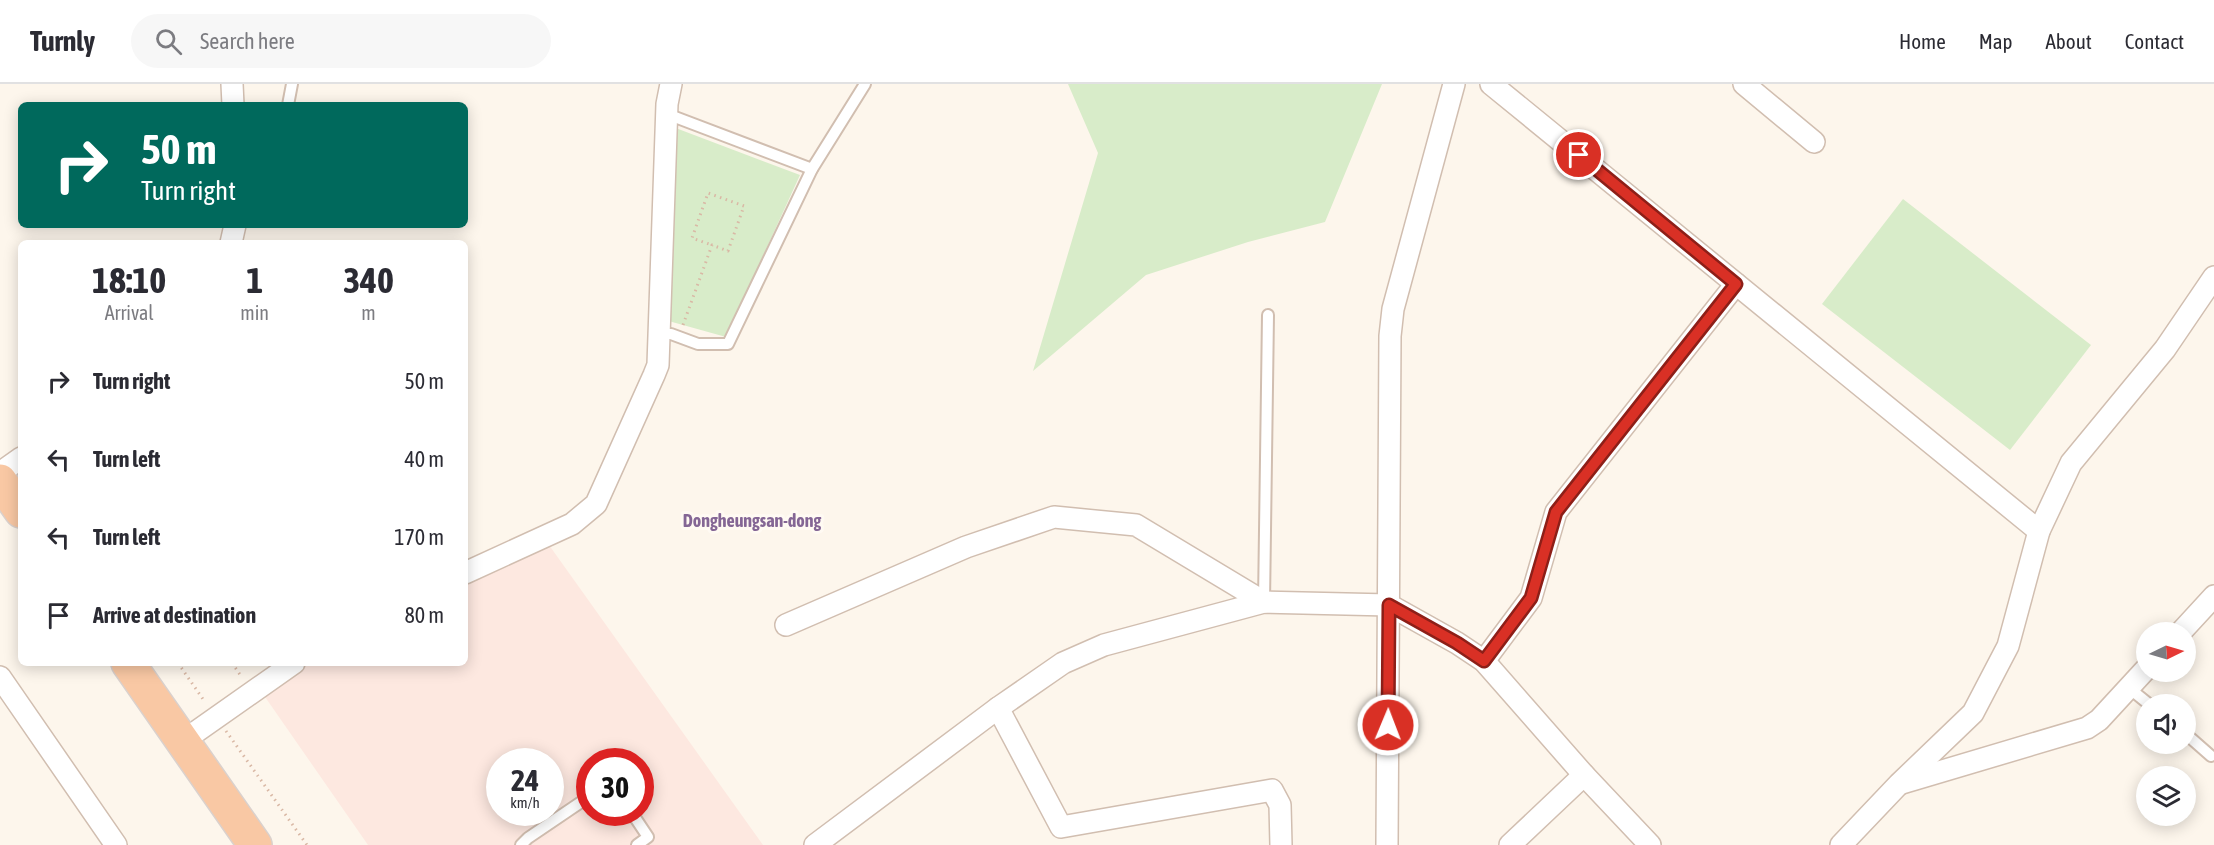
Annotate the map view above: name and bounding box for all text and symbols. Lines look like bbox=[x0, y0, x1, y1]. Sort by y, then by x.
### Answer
search box bbox=[131, 14, 551, 68]
text: Turnly bbox=[30, 25, 95, 57]
icon: search bbox=[152, 25, 185, 58]
text: Search here bbox=[200, 28, 295, 54]
text: Home bbox=[1899, 29, 1946, 53]
text: Map bbox=[1979, 29, 2013, 53]
text: About bbox=[2046, 29, 2092, 53]
text: Contact bbox=[2125, 29, 2184, 53]
text: 50 m bbox=[141, 125, 216, 173]
icon: right bbox=[42, 126, 120, 204]
pin bbox=[1553, 129, 1604, 180]
icon: arrive bbox=[1562, 138, 1595, 171]
text: Turn right bbox=[141, 175, 236, 206]
text: 18:10 bbox=[92, 259, 166, 301]
text: 1 bbox=[246, 259, 263, 301]
text: 340 bbox=[343, 259, 394, 301]
text: Arrival bbox=[105, 301, 154, 324]
text: min bbox=[240, 301, 269, 324]
text: m bbox=[361, 301, 376, 324]
icon: right bbox=[42, 365, 75, 398]
text: Turn right bbox=[93, 368, 170, 394]
text: 50 m bbox=[404, 368, 444, 394]
icon: left bbox=[42, 443, 75, 476]
text: Turn left bbox=[93, 446, 160, 472]
text: 40 m bbox=[404, 446, 444, 472]
district label: Dongheungsan-dong bbox=[683, 510, 822, 531]
icon: left bbox=[42, 521, 75, 554]
text: Turn left bbox=[93, 524, 160, 550]
text: 170 m bbox=[394, 524, 444, 550]
icon: arrive bbox=[42, 599, 75, 632]
text: Arrive at destination bbox=[93, 602, 256, 628]
text: 80 m bbox=[404, 602, 444, 628]
north arrow bbox=[2136, 622, 2196, 682]
map controls bbox=[2136, 622, 2196, 826]
position arrow bbox=[1356, 693, 1420, 757]
button: sound bbox=[2136, 694, 2196, 754]
speed limit sign: 30 bbox=[576, 748, 654, 826]
text: 24 bbox=[511, 763, 539, 797]
button: layers bbox=[2136, 766, 2196, 826]
text: km/h bbox=[510, 794, 540, 811]

